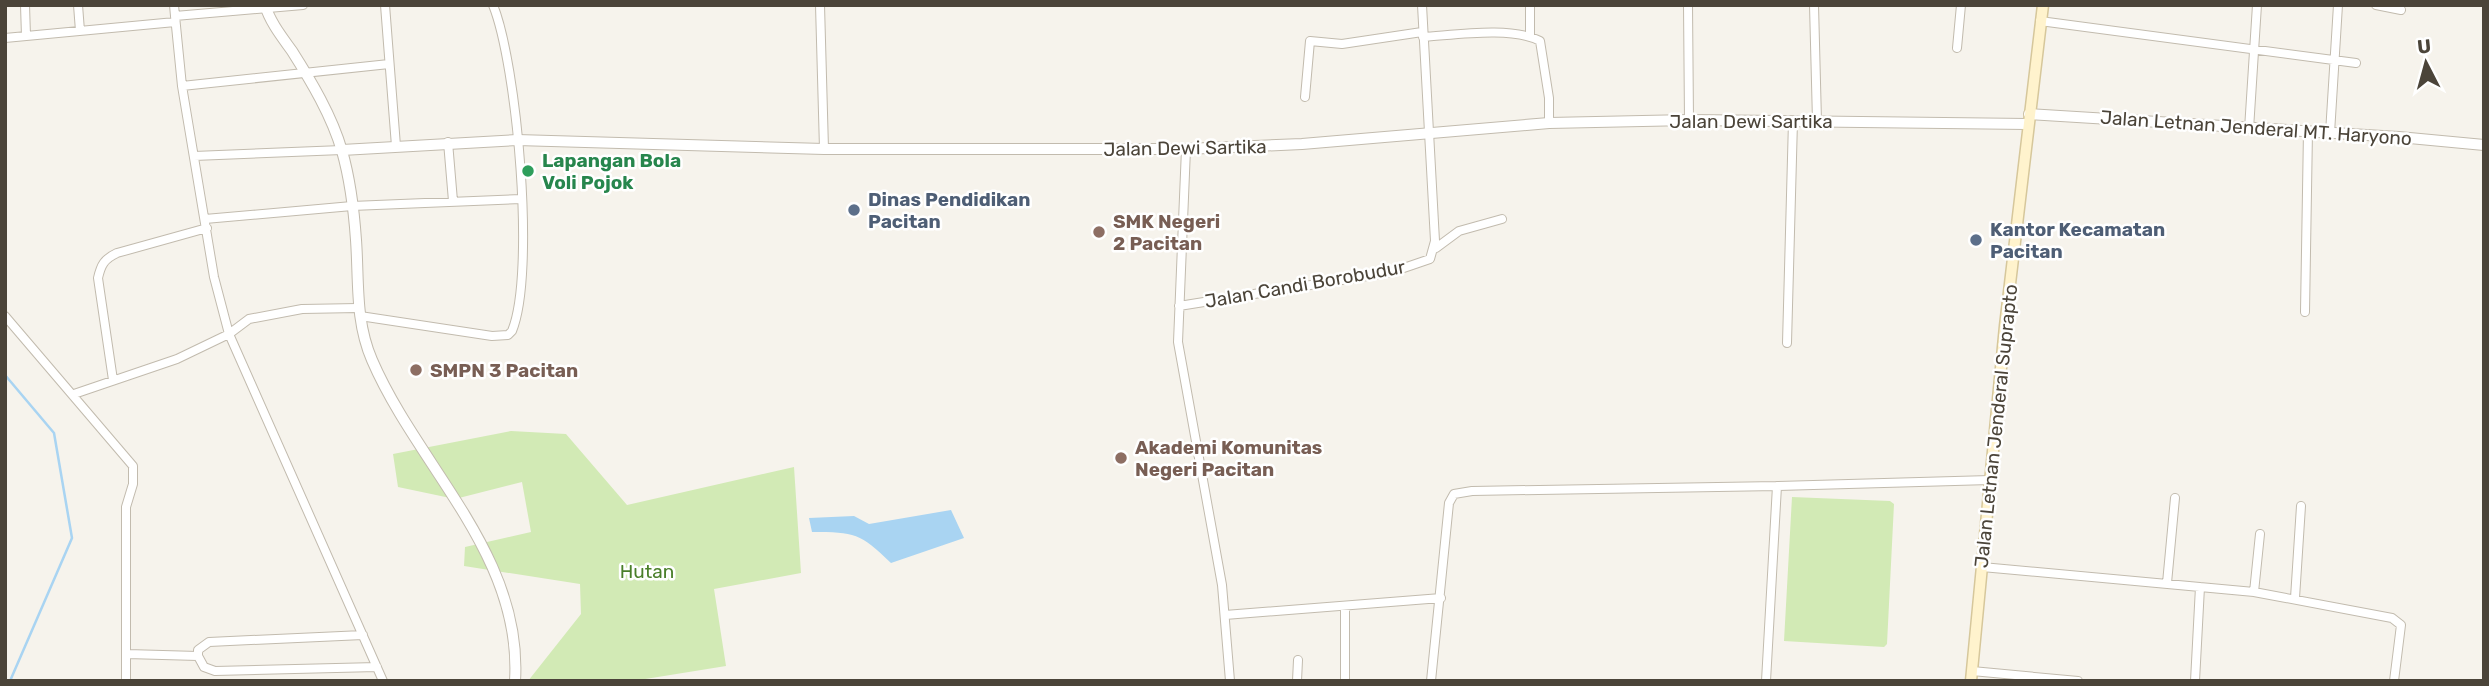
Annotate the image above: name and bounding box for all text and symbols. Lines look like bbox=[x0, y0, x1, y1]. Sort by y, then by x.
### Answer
north arrow bbox=[2391, 28, 2461, 98]
text: U bbox=[2416, 34, 2432, 59]
street label: Jalan Letnan Jenderal MT. Haryono bbox=[2099, 106, 2413, 150]
street label: Jalan Dewi Sartika bbox=[1669, 110, 1833, 133]
street label: Jalan Dewi Sartika bbox=[1103, 135, 1267, 161]
place label: Lapangan Bola Voli Pojok bbox=[542, 149, 681, 194]
marker: Lapangan Bola Voli Pojok bbox=[520, 163, 536, 179]
place label: Dinas Pendidikan Pacitan bbox=[868, 188, 1030, 233]
marker: Dinas Pendidikan Pacitan bbox=[846, 202, 862, 218]
place label: SMK Negeri 2 Pacitan bbox=[1113, 210, 1220, 255]
place label: Kantor Kecamatan Pacitan bbox=[1990, 218, 2165, 263]
marker: SMK Negeri 2 Pacitan bbox=[1091, 224, 1107, 240]
marker: Kantor Kecamatan Pacitan bbox=[1968, 232, 1984, 248]
street label: Jalan Candi Borobudur bbox=[1203, 255, 1408, 313]
street label: Jalan Letnan Jenderal Suprapto bbox=[1970, 283, 2022, 569]
place label: SMPN 3 Pacitan bbox=[430, 359, 578, 382]
marker: SMPN 3 Pacitan bbox=[408, 362, 424, 378]
place label: Akademi Komunitas Negeri Pacitan bbox=[1135, 436, 1322, 481]
marker: Akademi Komunitas Negeri Pacitan bbox=[1113, 450, 1129, 466]
park label: Hutan bbox=[620, 560, 674, 583]

